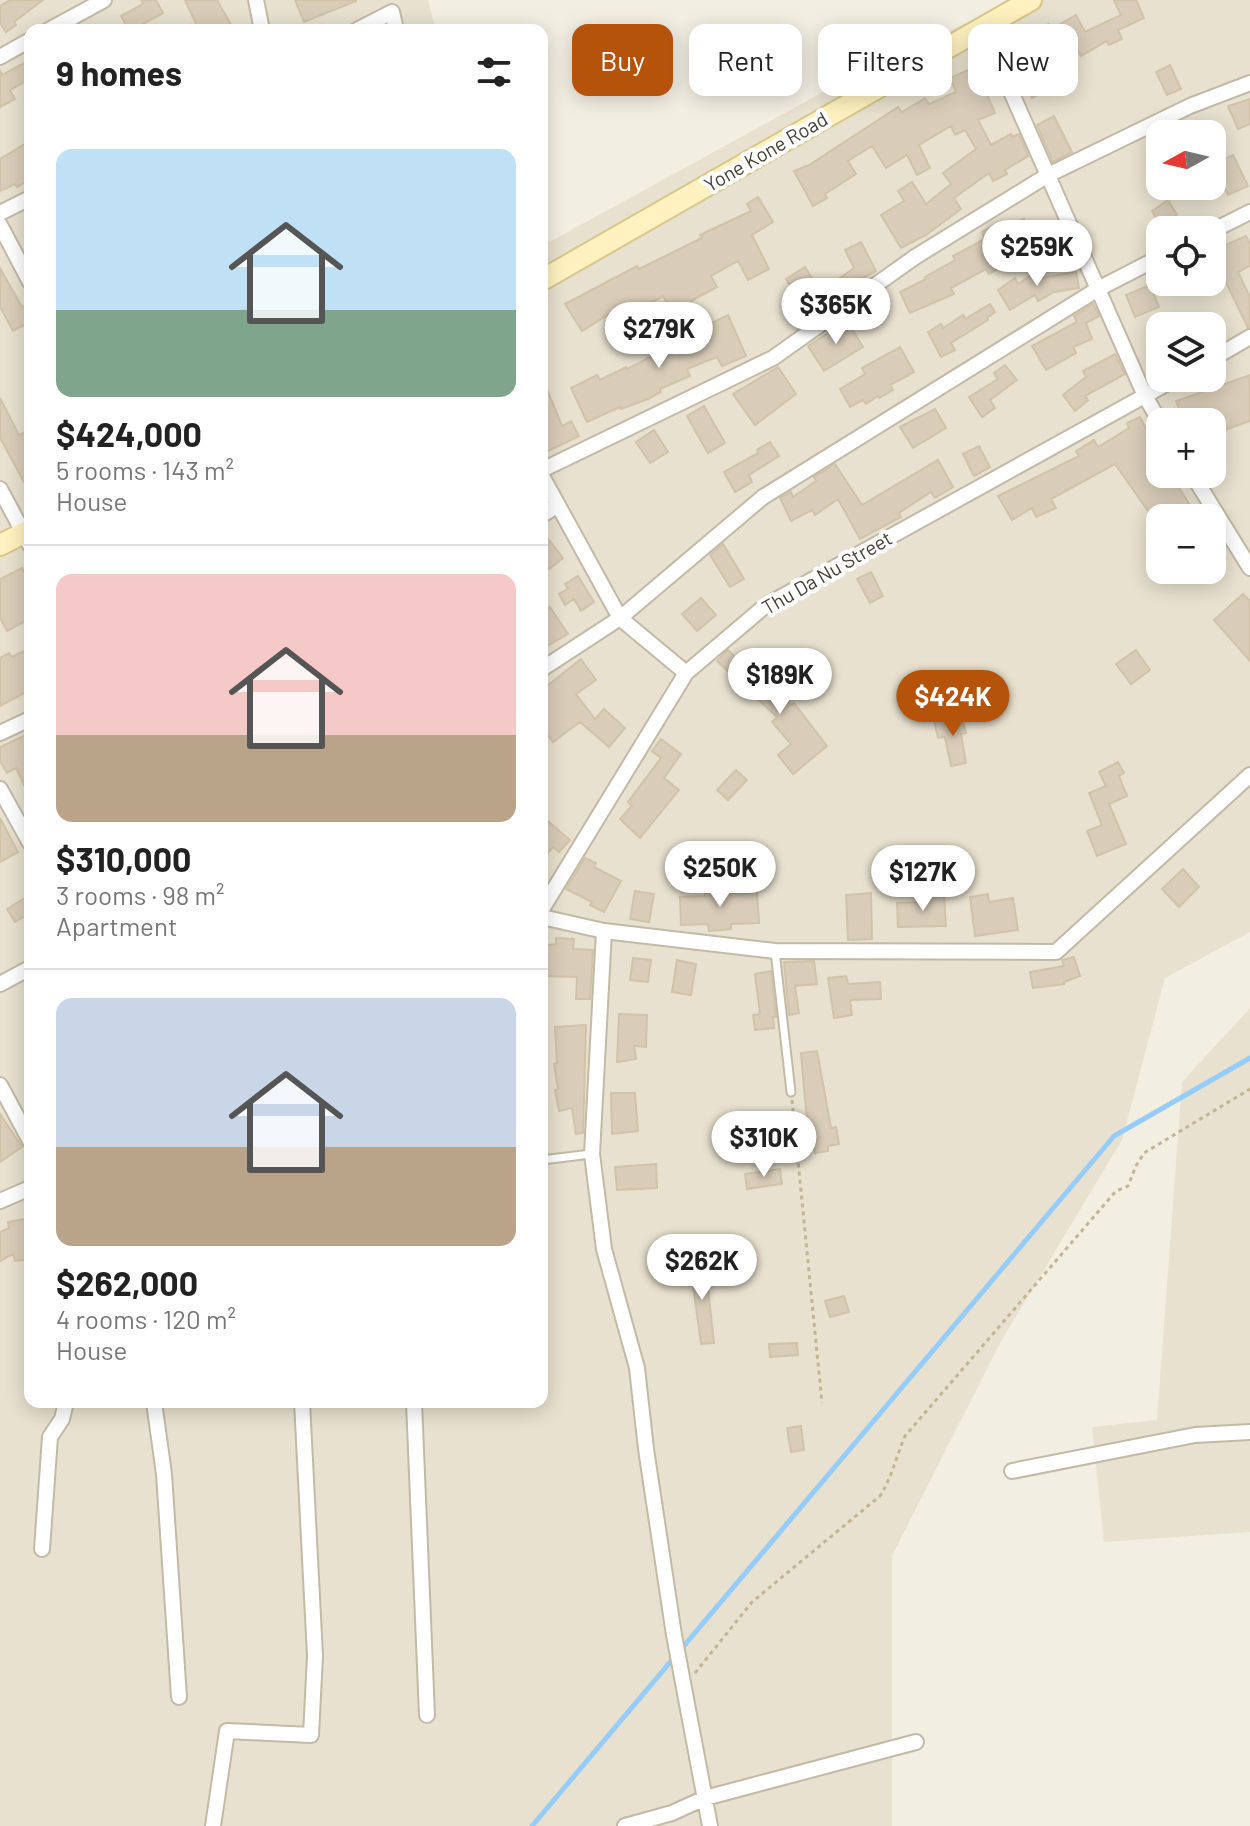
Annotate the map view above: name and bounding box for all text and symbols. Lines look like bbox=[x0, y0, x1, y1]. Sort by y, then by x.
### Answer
chip: Buy bbox=[572, 24, 673, 96]
chip: Rent bbox=[689, 24, 802, 96]
chip: Filters bbox=[818, 24, 952, 96]
chip: New bbox=[968, 24, 1078, 96]
icon: filters bbox=[472, 50, 516, 94]
text: 9 homes bbox=[56, 52, 182, 93]
street label: Yone Kone Road bbox=[699, 106, 832, 196]
north arrow bbox=[1146, 120, 1226, 200]
map controls bbox=[1146, 120, 1226, 584]
icon: home bbox=[214, 201, 358, 345]
button: locate bbox=[1146, 216, 1226, 296]
pin: $259K bbox=[981, 220, 1093, 288]
text: $259K bbox=[1000, 230, 1074, 261]
pin: $365K bbox=[780, 278, 892, 346]
text: $365K bbox=[799, 288, 873, 319]
pin: $279K bbox=[603, 302, 715, 370]
text: $279K bbox=[623, 312, 695, 343]
button: layers bbox=[1146, 312, 1226, 392]
button: + bbox=[1146, 408, 1226, 488]
text: $424,000 bbox=[56, 413, 202, 454]
text: 5 rooms · 143 m² bbox=[56, 454, 234, 485]
text: House bbox=[56, 485, 127, 516]
button: − bbox=[1146, 504, 1226, 584]
street label: Thu Da Nu Street bbox=[757, 525, 896, 619]
icon: home bbox=[214, 626, 358, 770]
pin: $189K bbox=[724, 648, 836, 716]
text: $189K bbox=[746, 658, 814, 689]
pin: $424K bbox=[897, 670, 1009, 738]
text: $424K bbox=[914, 680, 992, 711]
text: $310,000 bbox=[56, 838, 191, 879]
pin: $250K bbox=[664, 841, 776, 909]
pin: $127K bbox=[867, 845, 979, 913]
text: $250K bbox=[683, 851, 757, 882]
text: $127K bbox=[889, 855, 957, 886]
text: 3 rooms · 98 m² bbox=[56, 879, 224, 910]
text: Apartment bbox=[56, 910, 177, 941]
icon: home bbox=[214, 1050, 358, 1194]
pin: $310K bbox=[708, 1111, 820, 1179]
text: $310K bbox=[729, 1121, 799, 1152]
pin: $262K bbox=[646, 1234, 758, 1302]
text: $262K bbox=[665, 1244, 739, 1275]
text: $262,000 bbox=[56, 1262, 198, 1303]
text: 4 rooms · 120 m² bbox=[56, 1303, 236, 1334]
text: House bbox=[56, 1334, 127, 1365]

